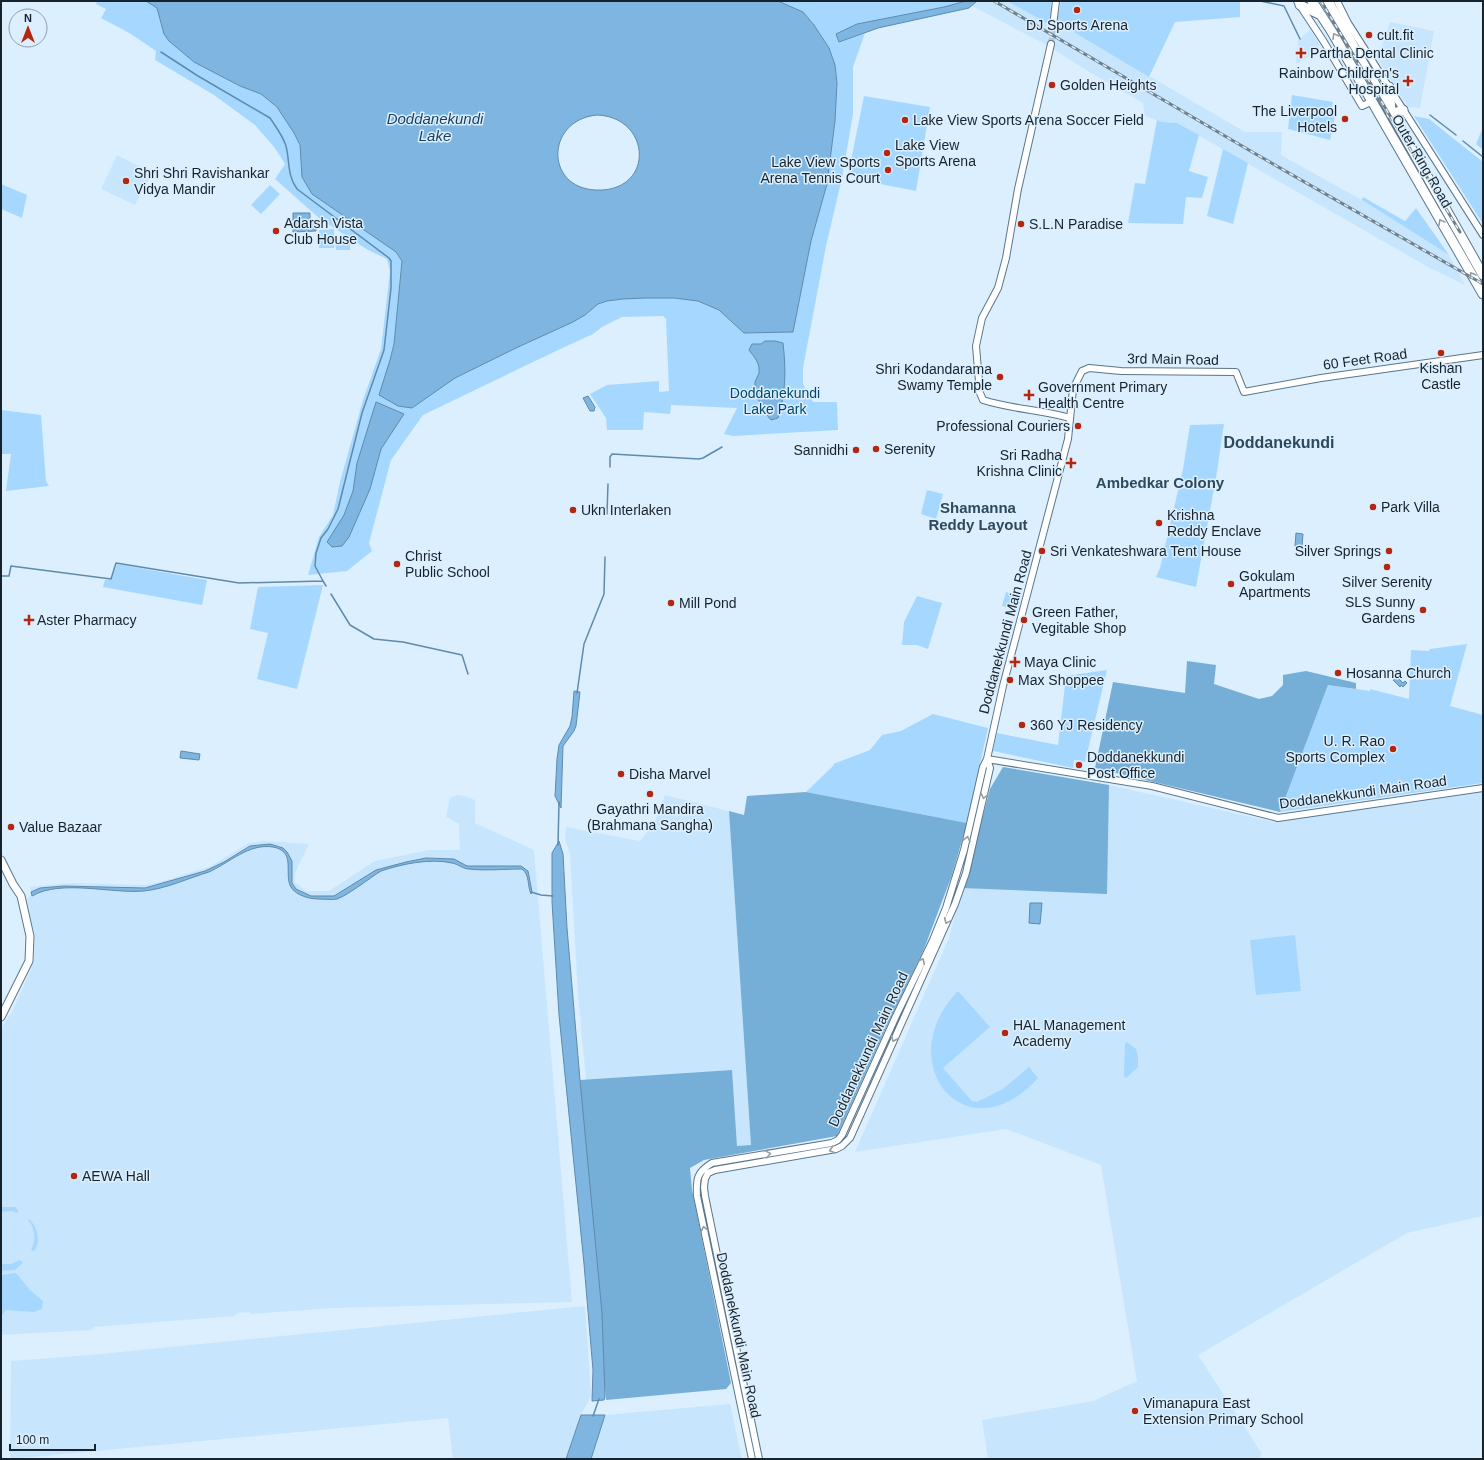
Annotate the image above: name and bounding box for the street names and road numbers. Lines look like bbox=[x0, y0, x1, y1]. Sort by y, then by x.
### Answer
street label: Outer Ring Road bbox=[1389, 112, 1455, 210]
street label: 60 Feet Road bbox=[1322, 345, 1408, 373]
street label: 3rd Main Road bbox=[1127, 350, 1219, 368]
street label: Doddanekkundi Main Road bbox=[975, 548, 1035, 716]
street label: Doddanekkundi Main Road bbox=[1278, 772, 1448, 812]
street label: Doddanekkundi Main Road bbox=[825, 969, 911, 1129]
street label: Doddanekkundi Main Road bbox=[714, 1251, 764, 1419]

